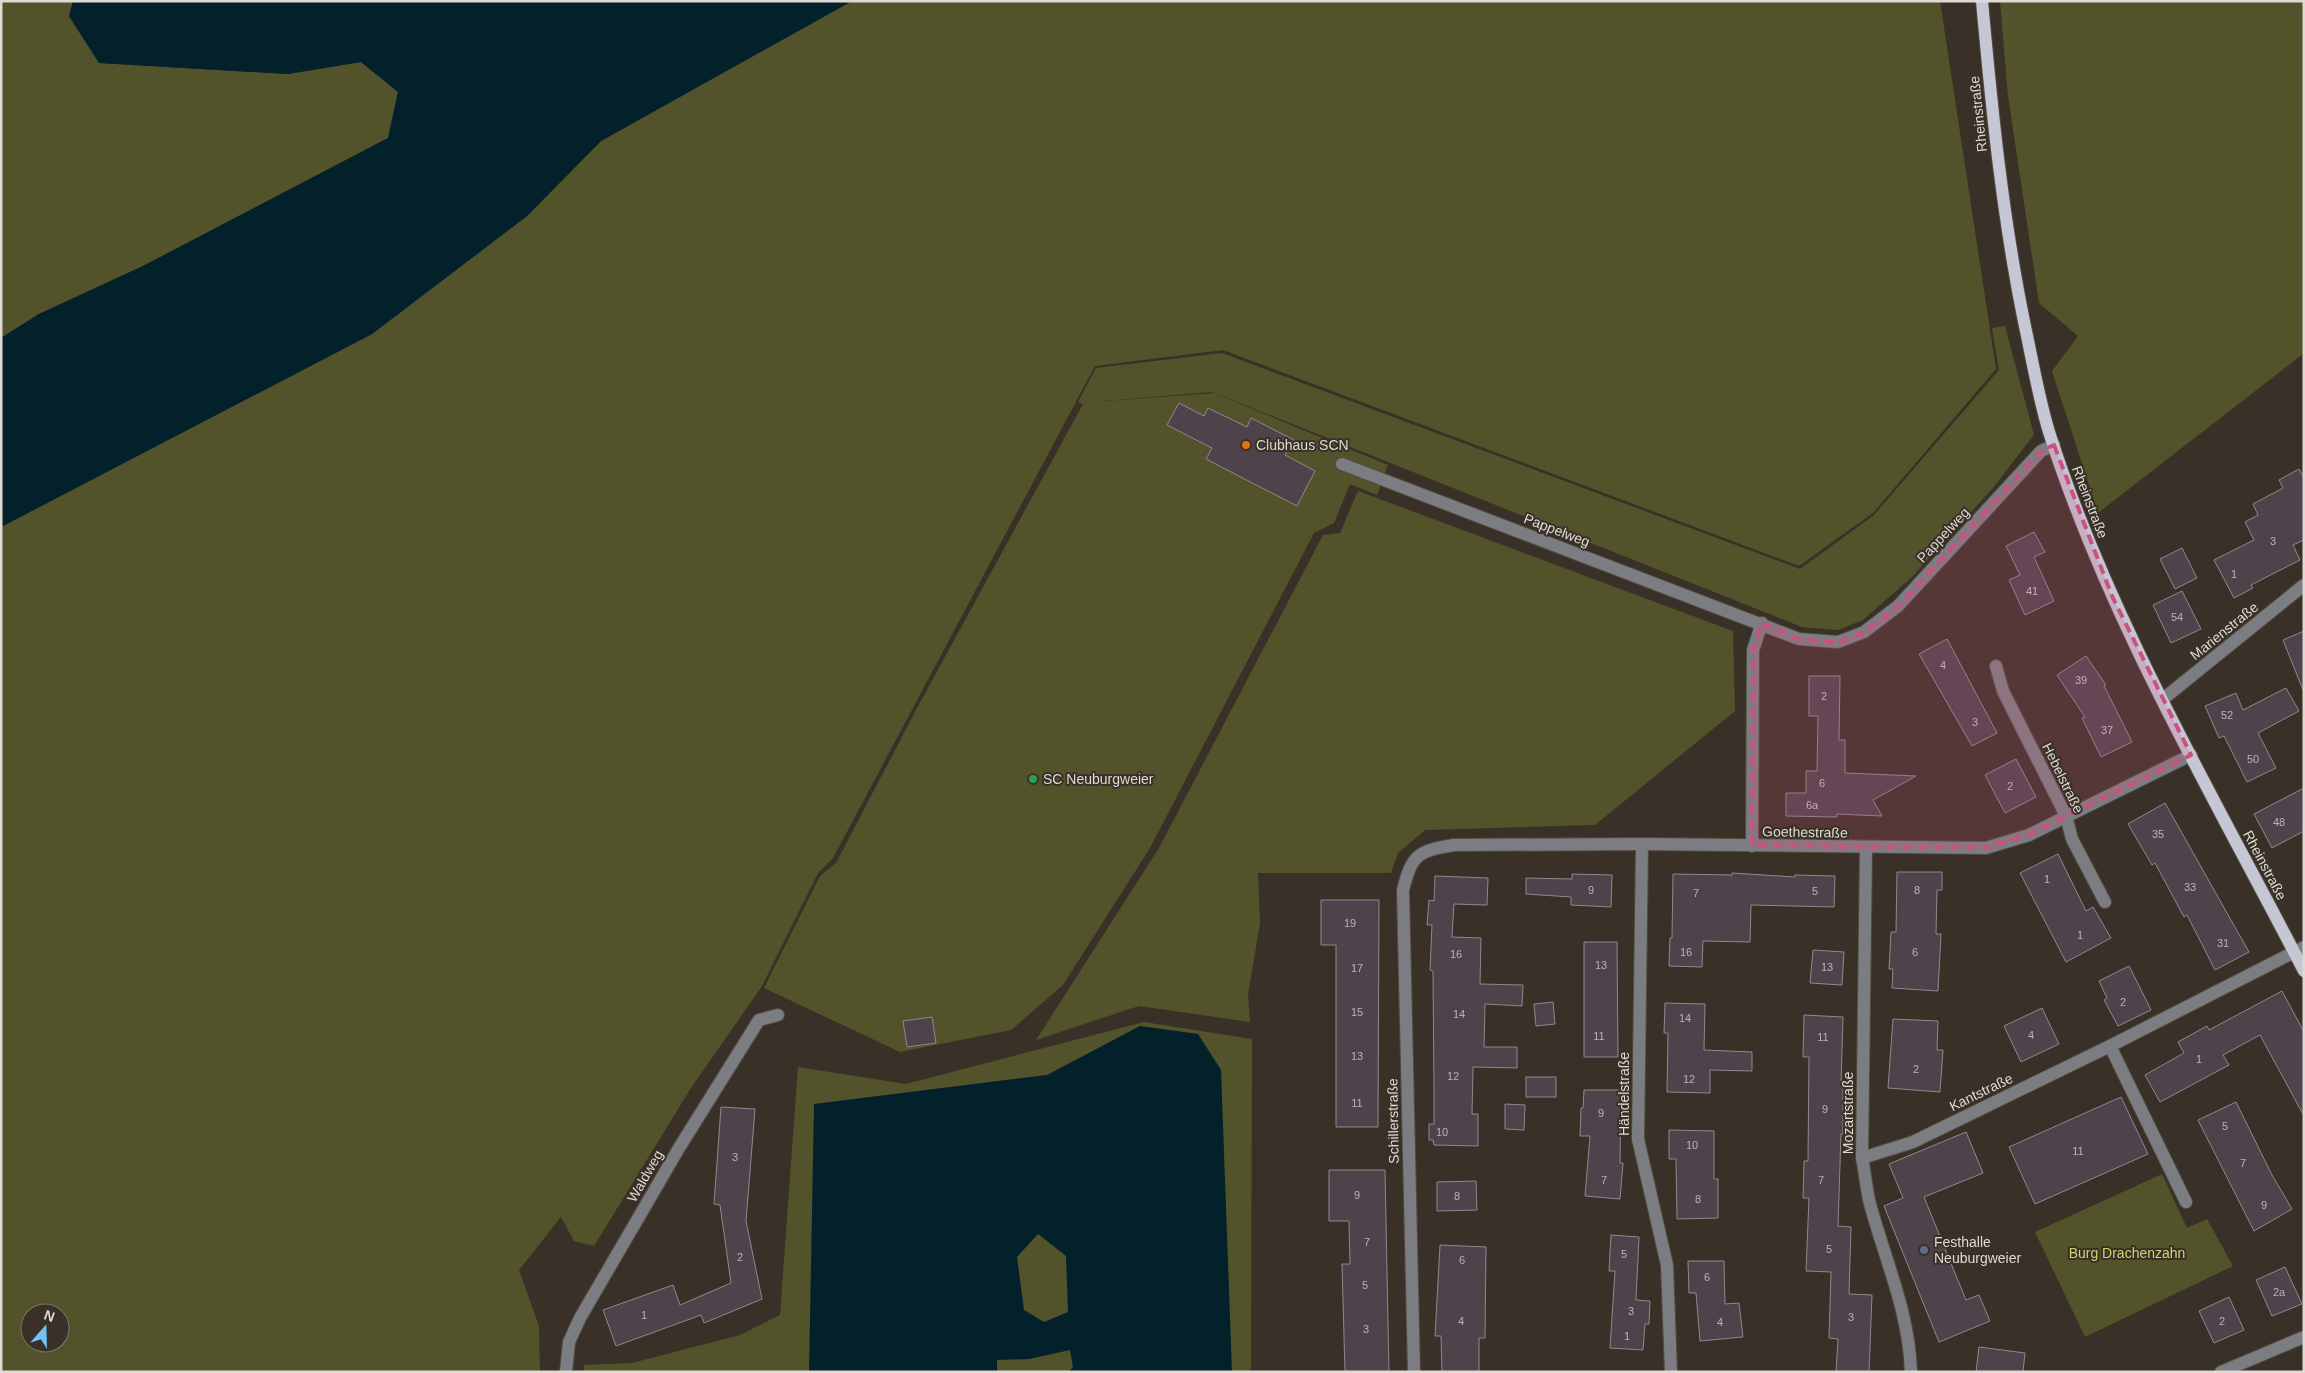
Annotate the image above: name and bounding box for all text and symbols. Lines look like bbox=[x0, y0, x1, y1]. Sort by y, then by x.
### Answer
street label: Rheinstraße bbox=[1966, 75, 1990, 153]
place label: Clubhaus SCN bbox=[1256, 437, 1349, 453]
marker: Clubhaus SCN bbox=[1240, 439, 1252, 451]
street label: Rheinstraße bbox=[2069, 464, 2111, 541]
street label: Pappelweg bbox=[1914, 504, 1972, 566]
street label: Pappelweg bbox=[1522, 510, 1592, 550]
house number: 3 bbox=[2270, 535, 2276, 547]
house number: 1 bbox=[2231, 568, 2237, 580]
house number: 41 bbox=[2026, 585, 2038, 597]
street label: Marienstraße bbox=[2187, 599, 2261, 663]
house number: 54 bbox=[2171, 611, 2183, 623]
house number: 4 bbox=[1940, 659, 1946, 671]
house number: 39 bbox=[2075, 674, 2087, 686]
house number: 2 bbox=[1821, 690, 1827, 702]
house number: 52 bbox=[2221, 709, 2233, 721]
house number: 3 bbox=[1972, 716, 1978, 728]
house number: 37 bbox=[2101, 724, 2113, 736]
street label: Hebelstraße bbox=[2039, 740, 2087, 816]
house number: 50 bbox=[2247, 753, 2259, 765]
place label: SC Neuburgweier bbox=[1043, 771, 1154, 787]
marker: SC Neuburgweier bbox=[1027, 773, 1039, 785]
house number: 6 bbox=[1819, 777, 1825, 789]
house number: 2 bbox=[2007, 780, 2013, 792]
house number: 6a bbox=[1806, 799, 1819, 811]
house number: 48 bbox=[2273, 816, 2285, 828]
street label: Goethestraße bbox=[1762, 823, 1848, 841]
house number: 35 bbox=[2152, 828, 2164, 840]
street label: Rheinstraße bbox=[2240, 828, 2290, 903]
house number: 1 bbox=[2044, 873, 2050, 885]
house number: 33 bbox=[2184, 881, 2196, 893]
house number: 9 bbox=[1588, 884, 1594, 896]
house number: 8 bbox=[1914, 884, 1920, 896]
house number: 5 bbox=[1812, 885, 1818, 897]
house number: 7 bbox=[1693, 887, 1699, 899]
house number: 19 bbox=[1344, 917, 1356, 929]
house number: 1 bbox=[2077, 929, 2083, 941]
house number: 31 bbox=[2217, 937, 2229, 949]
house number: 16 bbox=[1680, 946, 1692, 958]
house number: 6 bbox=[1912, 946, 1918, 958]
house number: 16 bbox=[1450, 948, 1462, 960]
house number: 13 bbox=[1595, 959, 1607, 971]
house number: 13 bbox=[1821, 961, 1833, 973]
house number: 17 bbox=[1351, 962, 1363, 974]
house number: 2 bbox=[2120, 996, 2126, 1008]
house number: 15 bbox=[1351, 1006, 1363, 1018]
house number: 14 bbox=[1453, 1008, 1465, 1020]
house number: 14 bbox=[1679, 1012, 1691, 1024]
house number: 4 bbox=[2028, 1029, 2034, 1041]
house number: 11 bbox=[1593, 1030, 1605, 1042]
house number: 11 bbox=[1817, 1031, 1829, 1043]
house number: 13 bbox=[1351, 1050, 1363, 1062]
street label: Händelstraße bbox=[1616, 1052, 1632, 1136]
house number: 1 bbox=[2196, 1053, 2202, 1065]
house number: 2 bbox=[1913, 1063, 1919, 1075]
house number: 12 bbox=[1447, 1070, 1459, 1082]
street label: Kantstraße bbox=[1947, 1070, 2015, 1114]
street label: Mozartstraße bbox=[1840, 1072, 1856, 1154]
house number: 12 bbox=[1683, 1073, 1695, 1085]
street label: Schillerstraße bbox=[1384, 1078, 1402, 1164]
house number: 11 bbox=[1351, 1097, 1363, 1109]
house number: 9 bbox=[1822, 1103, 1828, 1115]
house number: 9 bbox=[1598, 1107, 1604, 1119]
house number: 5 bbox=[2222, 1120, 2228, 1132]
house number: 10 bbox=[1436, 1126, 1448, 1138]
house number: 10 bbox=[1686, 1139, 1698, 1151]
house number: 11 bbox=[2072, 1145, 2084, 1157]
street label: Waldweg bbox=[624, 1147, 666, 1205]
house number: 3 bbox=[732, 1151, 738, 1163]
house number: 7 bbox=[2240, 1157, 2246, 1169]
house number: 7 bbox=[1601, 1174, 1607, 1186]
house number: 7 bbox=[1818, 1174, 1824, 1186]
house number: 9 bbox=[1354, 1189, 1360, 1201]
house number: 8 bbox=[1454, 1190, 1460, 1202]
house number: 8 bbox=[1695, 1193, 1701, 1205]
house number: 9 bbox=[2261, 1199, 2267, 1211]
place label: Festhalle Neuburgweier bbox=[1934, 1234, 2021, 1266]
house number: 7 bbox=[1364, 1236, 1370, 1248]
house number: 5 bbox=[1826, 1243, 1832, 1255]
marker: Festhalle Neuburgweier bbox=[1918, 1244, 1930, 1256]
park label: Burg Drachenzahn bbox=[2069, 1245, 2185, 1261]
house number: 5 bbox=[1621, 1248, 1627, 1260]
house number: 2 bbox=[737, 1251, 743, 1263]
house number: 6 bbox=[1459, 1254, 1465, 1266]
house number: 6 bbox=[1704, 1271, 1710, 1283]
house number: 5 bbox=[1362, 1279, 1368, 1291]
house number: 2a bbox=[2273, 1286, 2286, 1298]
north arrow bbox=[20, 1303, 70, 1353]
house number: 3 bbox=[1628, 1305, 1634, 1317]
text: N bbox=[42, 1307, 57, 1325]
house number: 1 bbox=[641, 1309, 647, 1321]
house number: 3 bbox=[1848, 1311, 1854, 1323]
house number: 4 bbox=[1458, 1315, 1464, 1327]
house number: 2 bbox=[2219, 1315, 2225, 1327]
house number: 4 bbox=[1717, 1316, 1723, 1328]
house number: 3 bbox=[1363, 1323, 1369, 1335]
house number: 1 bbox=[1624, 1330, 1630, 1342]

